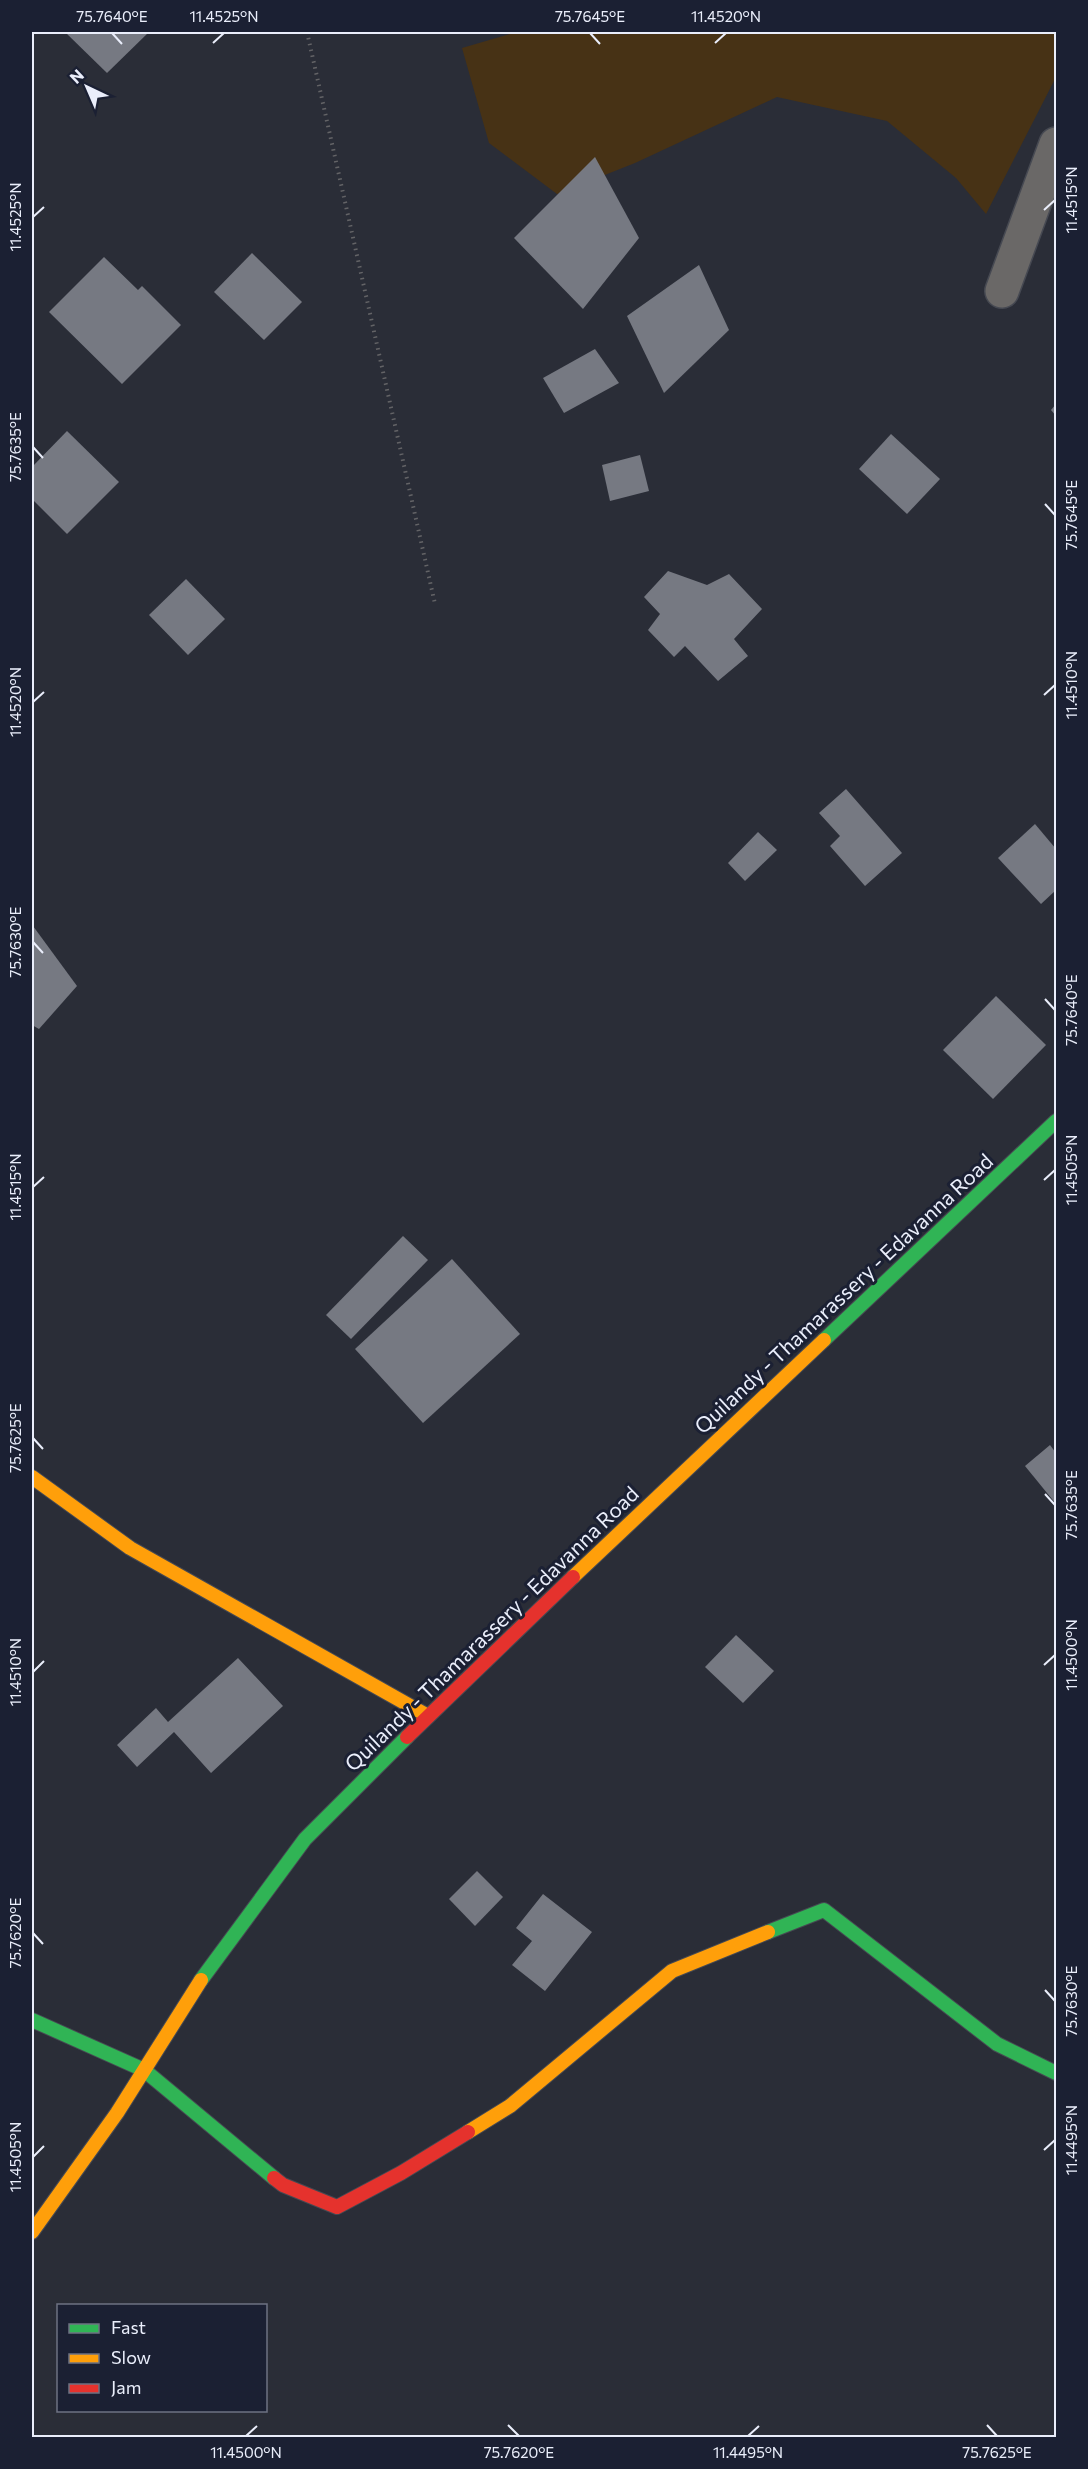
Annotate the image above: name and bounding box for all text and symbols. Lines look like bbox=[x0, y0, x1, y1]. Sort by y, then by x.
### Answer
text: 75.7640°E bbox=[76, 7, 148, 25]
text: 11.4525°N bbox=[189, 7, 259, 25]
text: 75.7645°E bbox=[555, 7, 625, 25]
text: 11.4520°N bbox=[691, 7, 761, 25]
north arrow bbox=[57, 57, 117, 117]
text: N bbox=[65, 65, 87, 87]
text: 11.4515°N bbox=[1062, 166, 1080, 234]
text: 11.4525°N bbox=[6, 182, 24, 252]
text: 75.7635°E bbox=[6, 412, 24, 482]
text: 75.7645°E bbox=[1062, 480, 1080, 550]
text: 11.4510°N bbox=[1062, 651, 1080, 719]
text: 11.4520°N bbox=[6, 667, 24, 737]
text: 75.7630°E bbox=[6, 906, 24, 977]
text: 75.7640°E bbox=[1062, 974, 1080, 1046]
text: 11.4505°N bbox=[1062, 1135, 1080, 1205]
street label: Quilandy - Thamarassery - Edavanna Road bbox=[689, 1148, 997, 1438]
text: 11.4515°N bbox=[6, 1153, 24, 1221]
text: 75.7625°E bbox=[6, 1403, 24, 1473]
text: 75.7635°E bbox=[1062, 1470, 1080, 1540]
street label: Quilandy - Thamarassery - Edavanna Road bbox=[339, 1480, 643, 1776]
text: 11.4500°N bbox=[1062, 1619, 1080, 1691]
text: 11.4510°N bbox=[6, 1638, 24, 1706]
text: 75.7620°E bbox=[6, 1898, 24, 1968]
text: 75.7630°E bbox=[1062, 1965, 1080, 2036]
text: 11.4495°N bbox=[1062, 2105, 1080, 2175]
text: 11.4505°N bbox=[6, 2122, 24, 2192]
legend bbox=[57, 2304, 267, 2412]
text: Fast bbox=[111, 2316, 146, 2338]
text: Slow bbox=[111, 2346, 151, 2368]
text: Jam bbox=[111, 2376, 141, 2398]
text: 11.4500°N bbox=[210, 2443, 282, 2461]
text: 75.7620°E bbox=[484, 2443, 554, 2461]
text: 11.4495°N bbox=[713, 2443, 783, 2461]
text: 75.7625°E bbox=[962, 2443, 1032, 2461]

